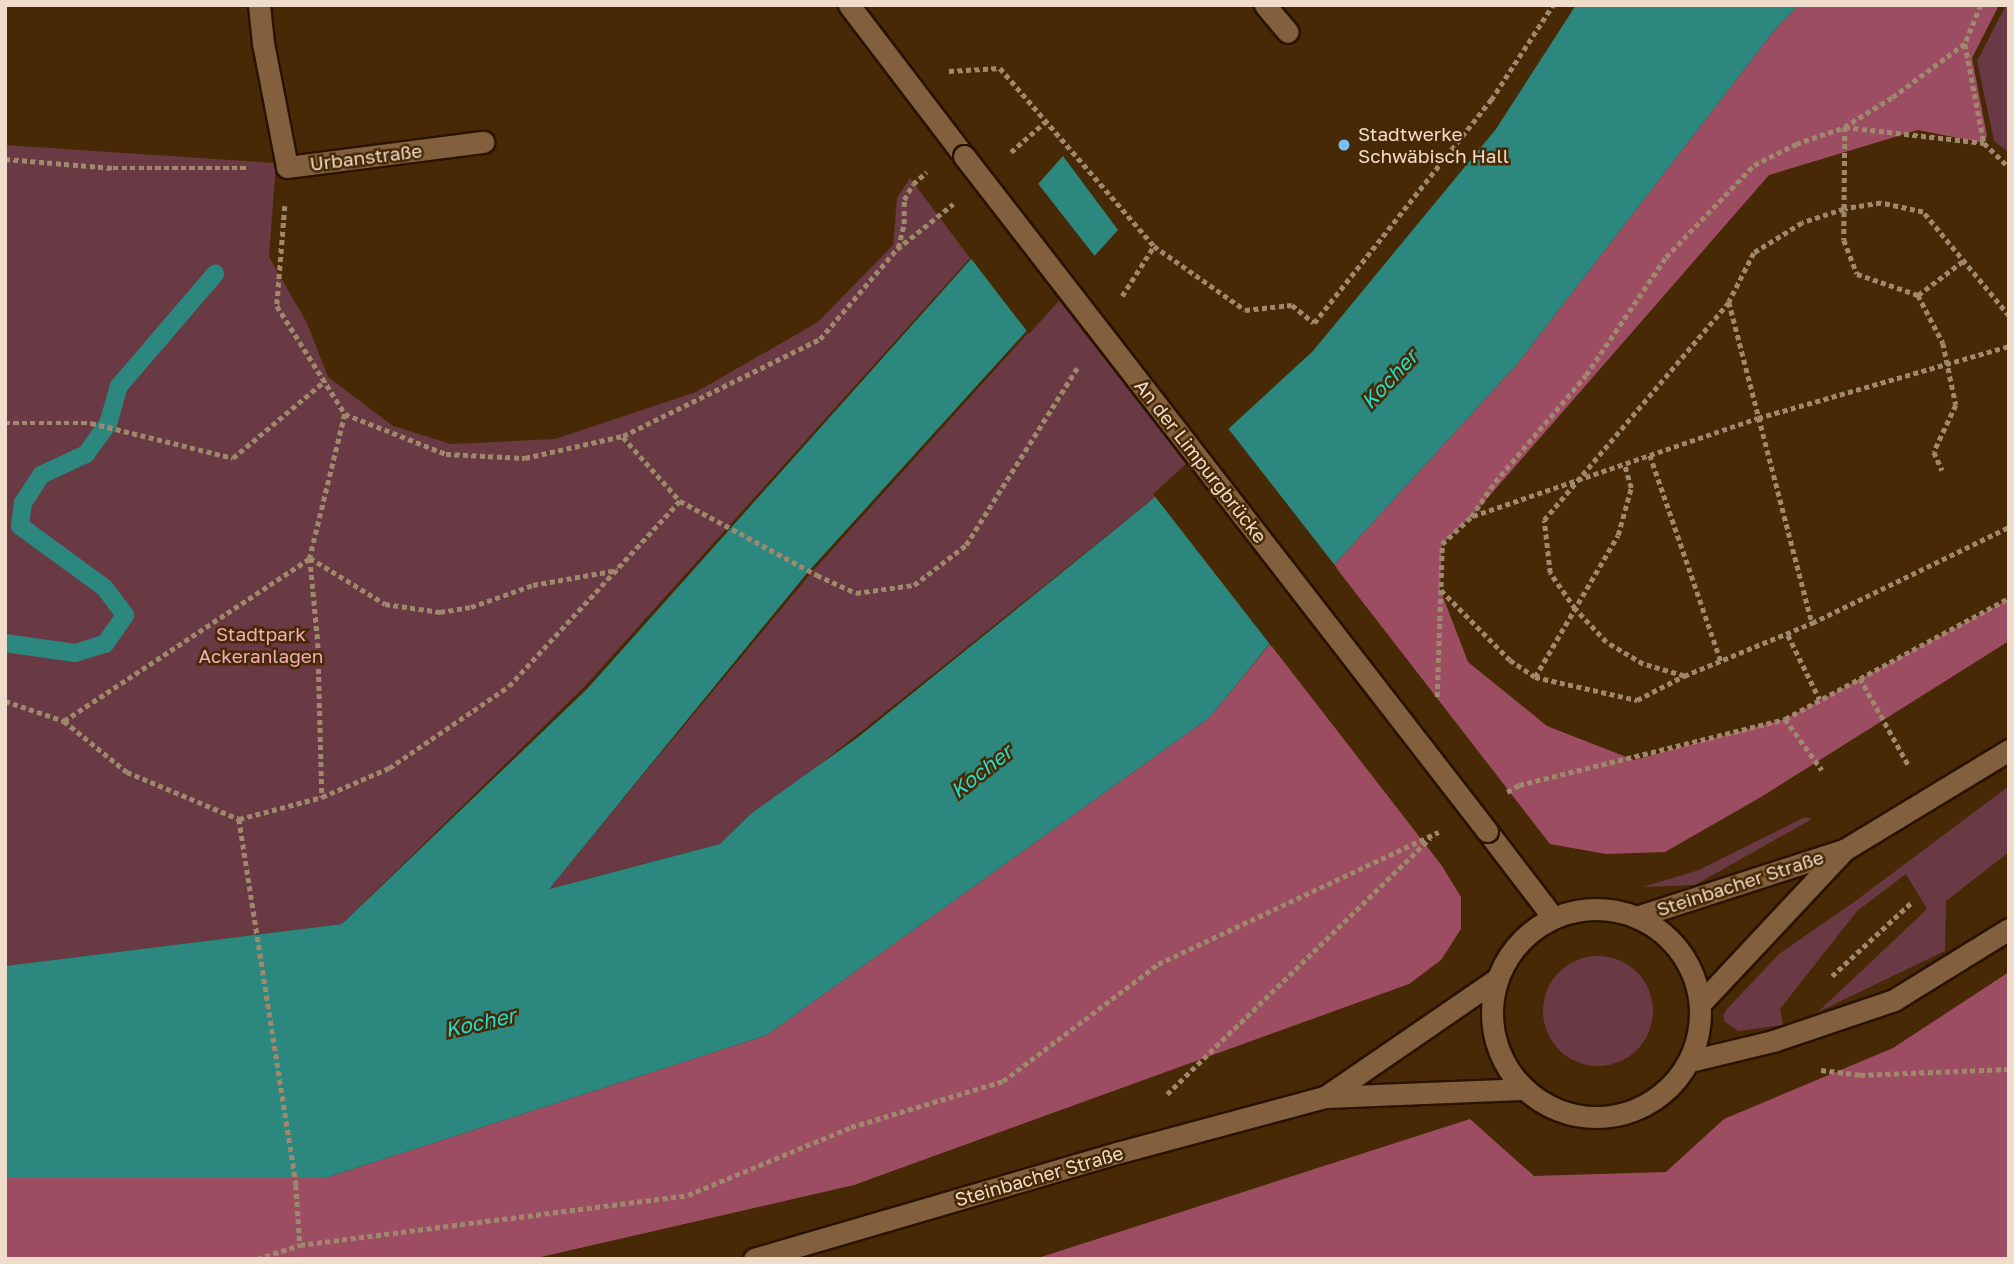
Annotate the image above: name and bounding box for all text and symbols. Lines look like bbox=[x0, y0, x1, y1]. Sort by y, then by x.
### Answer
place label: Stadtwerke Schwäbisch Hall bbox=[1358, 123, 1509, 167]
marker: Stadtwerke Schwäbisch Hall bbox=[1336, 137, 1352, 153]
street label: Urbanstraße bbox=[309, 139, 423, 175]
water label: Kocher bbox=[1355, 344, 1423, 414]
street label: An der Limpurgbrücke bbox=[1130, 375, 1272, 547]
park label: Stadtpark Ackeranlagen bbox=[198, 623, 324, 667]
water label: Kocher bbox=[945, 739, 1017, 803]
street label: Steinbacher Straße bbox=[1654, 845, 1826, 921]
water label: Kocher bbox=[442, 1002, 518, 1042]
street label: Steinbacher Straße bbox=[952, 1141, 1126, 1211]

